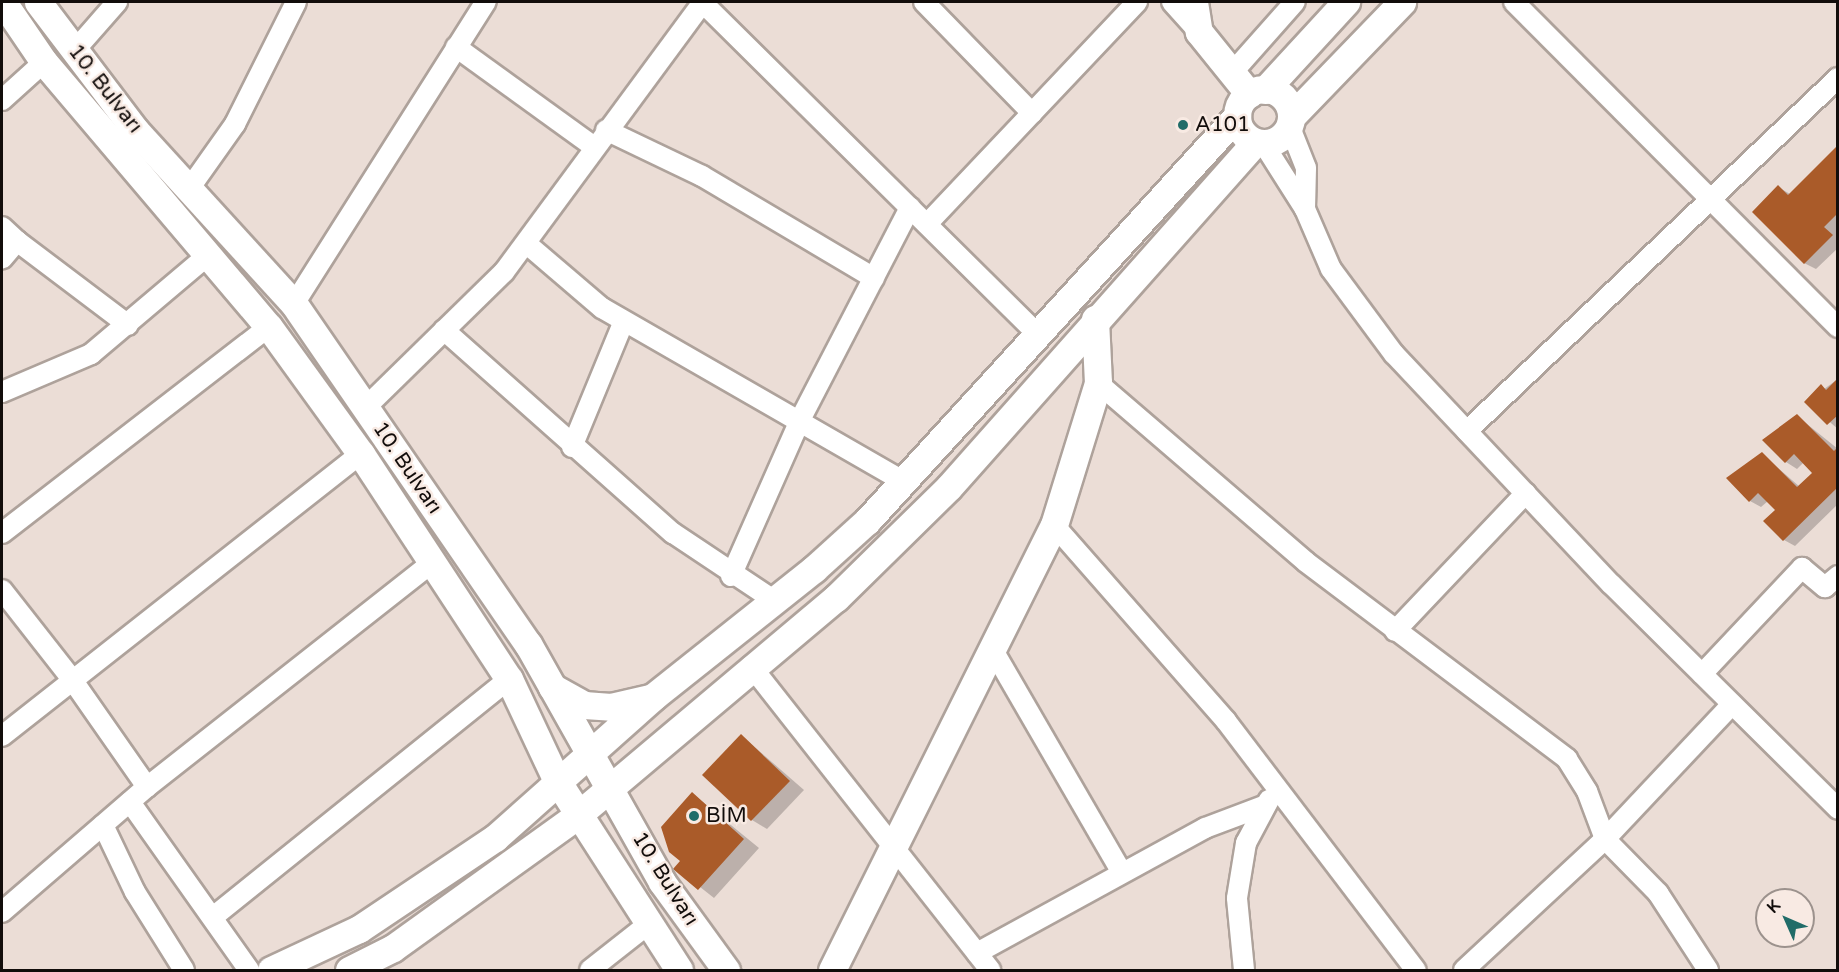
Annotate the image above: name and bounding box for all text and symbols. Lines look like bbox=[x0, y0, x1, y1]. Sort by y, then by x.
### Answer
street label: 10. Bulvarı bbox=[63, 40, 147, 138]
place label: A101 bbox=[1195, 112, 1250, 138]
marker: A101 bbox=[1176, 118, 1190, 132]
street label: 10. Bulvarı bbox=[367, 417, 447, 519]
place label: BİM bbox=[706, 803, 747, 829]
marker: BİM bbox=[687, 809, 701, 823]
street label: 10. Bulvarı bbox=[626, 827, 704, 931]
north arrow bbox=[1755, 888, 1815, 948]
text: K bbox=[1763, 896, 1785, 918]

